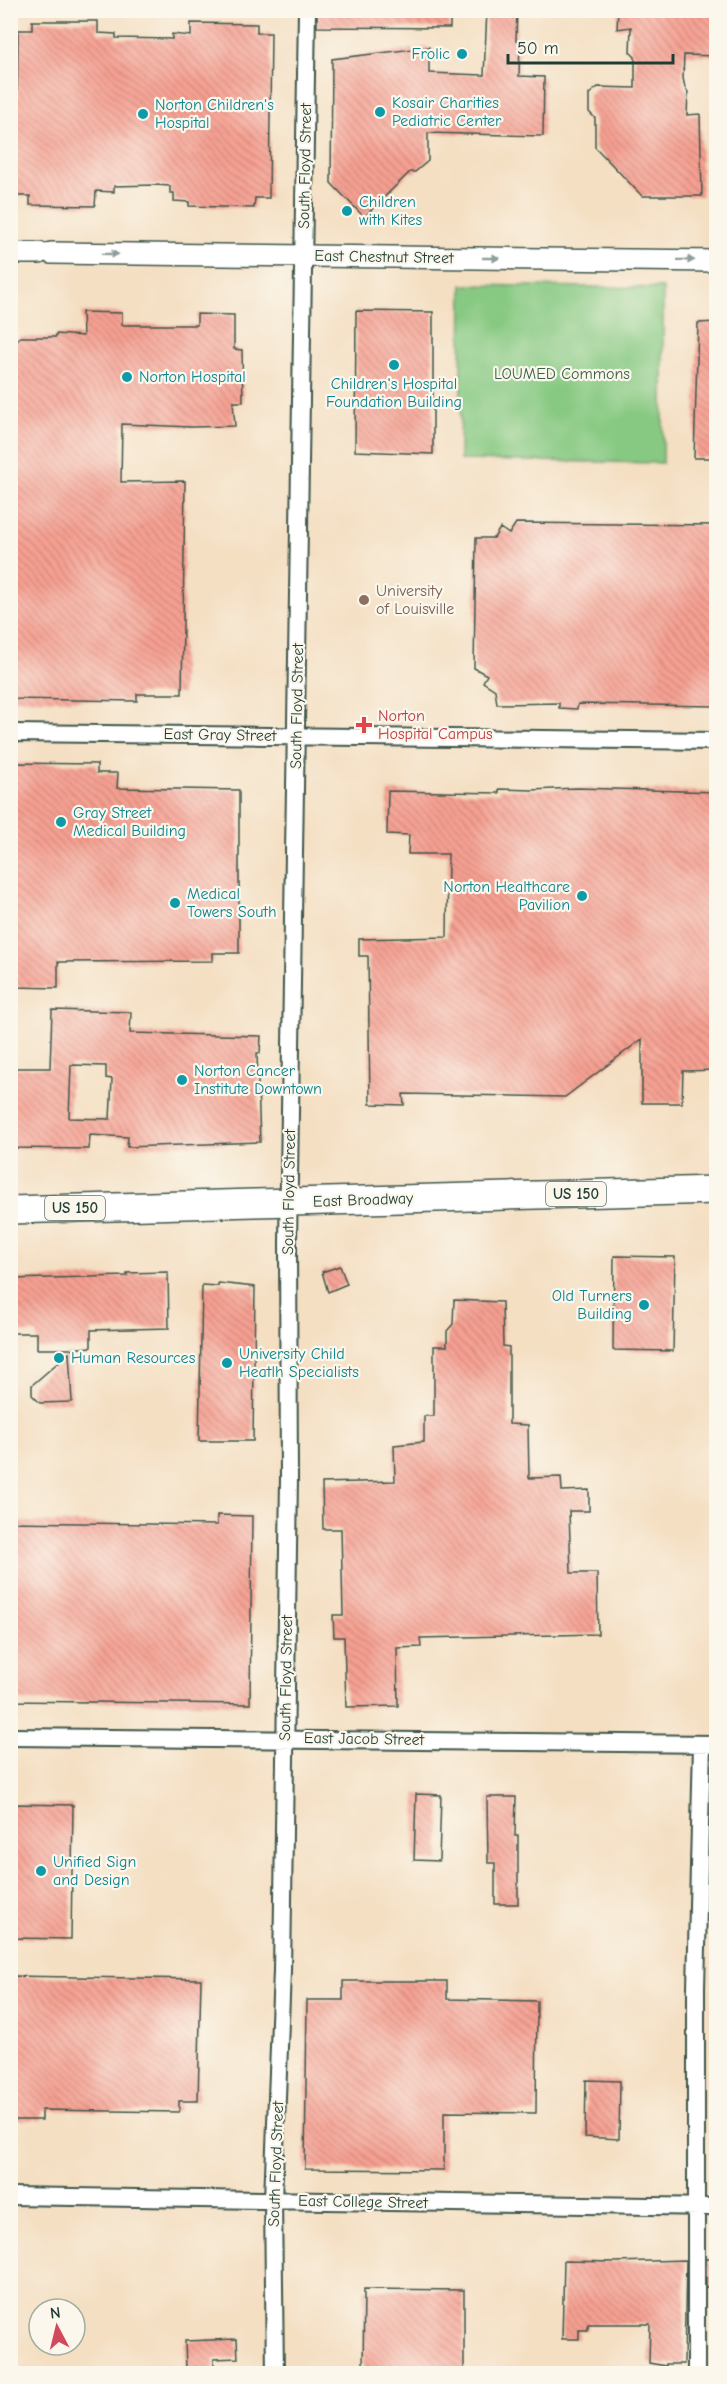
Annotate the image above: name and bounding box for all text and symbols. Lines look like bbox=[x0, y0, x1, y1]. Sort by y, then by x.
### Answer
scale bar bbox=[508, 27, 673, 65]
text: 50 m bbox=[517, 38, 559, 59]
place label: Frolic bbox=[411, 45, 450, 63]
marker: Frolic bbox=[455, 47, 469, 61]
place label: Kosair Charities Pediatric Center bbox=[392, 94, 502, 130]
place label: Norton Children's Hospital bbox=[155, 96, 274, 132]
street label: South Floyd Street bbox=[295, 102, 315, 229]
marker: Kosair Charities Pediatric Center bbox=[373, 105, 387, 119]
marker: Norton Children's Hospital bbox=[136, 107, 150, 121]
place label: Children with Kites bbox=[359, 193, 422, 229]
marker: Children with Kites bbox=[340, 204, 354, 218]
street label: East Chestnut Street bbox=[314, 247, 454, 267]
one-way arrow bbox=[100, 249, 119, 259]
one-way arrow bbox=[482, 253, 501, 263]
one-way arrow bbox=[677, 255, 696, 265]
marker: Children's Hospital Foundation Building bbox=[387, 358, 401, 372]
park label: LOUMED Commons bbox=[494, 365, 630, 383]
place label: Norton Hospital bbox=[139, 368, 246, 386]
marker: Norton Hospital bbox=[120, 370, 134, 384]
place label: Children's Hospital Foundation Building bbox=[326, 375, 462, 411]
place label: University of Louisville bbox=[376, 582, 454, 618]
marker: University of Louisville bbox=[357, 593, 371, 607]
street label: South Floyd Street bbox=[287, 642, 307, 769]
place label: Norton Hospital Campus bbox=[378, 707, 493, 743]
marker: Norton Hospital Campus bbox=[355, 716, 373, 734]
street label: East Gray Street bbox=[163, 725, 277, 745]
place label: Gray Street Medical Building bbox=[73, 804, 186, 840]
marker: Gray Street Medical Building bbox=[54, 815, 68, 829]
place label: Norton Healthcare Pavilion bbox=[443, 878, 570, 914]
place label: Medical Towers South bbox=[187, 885, 276, 921]
marker: Norton Healthcare Pavilion bbox=[575, 889, 589, 903]
marker: Medical Towers South bbox=[168, 896, 182, 910]
place label: Norton Cancer Institute Downtown bbox=[194, 1062, 322, 1098]
marker: Norton Cancer Institute Downtown bbox=[175, 1073, 189, 1087]
street label: South Floyd Street bbox=[279, 1128, 299, 1255]
road number: US 150 bbox=[546, 1182, 606, 1206]
street label: East Broadway bbox=[313, 1189, 414, 1211]
road number: US 150 bbox=[45, 1196, 105, 1220]
place label: Old Turners Building bbox=[552, 1287, 632, 1323]
marker: Old Turners Building bbox=[637, 1298, 651, 1312]
place label: University Child Heatlh Specialists bbox=[239, 1345, 359, 1381]
place label: Human Resources bbox=[71, 1349, 196, 1367]
marker: Human Resources bbox=[52, 1351, 66, 1365]
marker: University Child Heatlh Specialists bbox=[220, 1356, 234, 1370]
street label: South Floyd Street bbox=[276, 1614, 296, 1741]
street label: East Jacob Street bbox=[304, 1729, 425, 1749]
place label: Unified Sign and Design bbox=[53, 1853, 136, 1889]
marker: Unified Sign and Design bbox=[34, 1864, 48, 1878]
street label: South Floyd Street bbox=[265, 2100, 287, 2227]
street label: East College Street bbox=[298, 2192, 428, 2212]
north arrow bbox=[27, 2297, 87, 2357]
text: N bbox=[49, 2304, 62, 2323]

